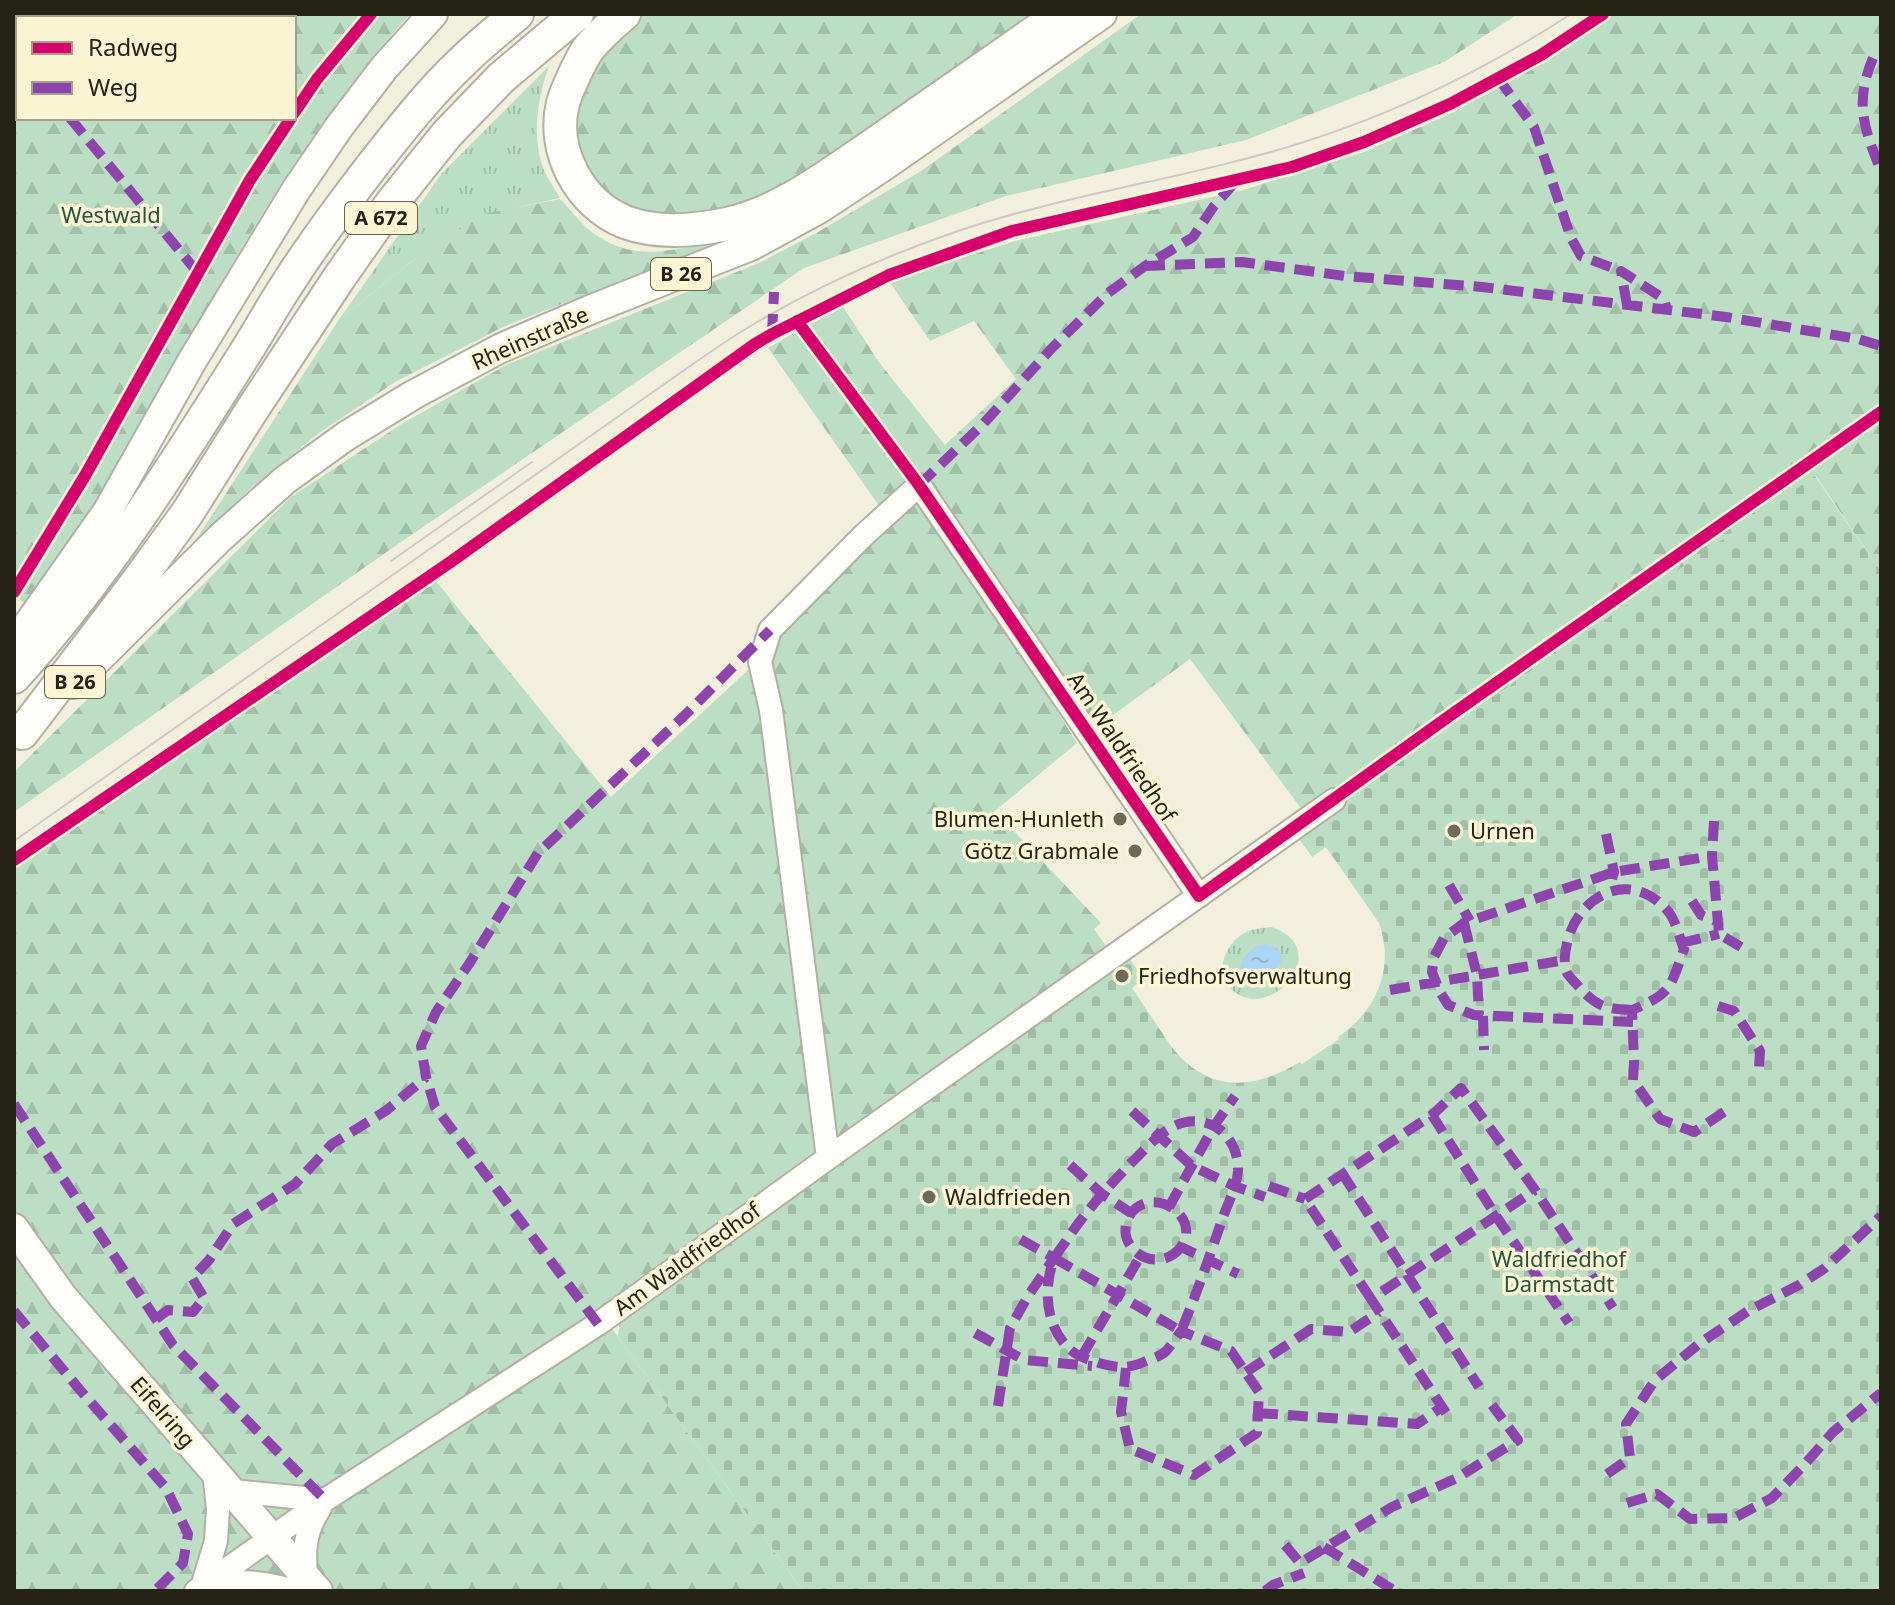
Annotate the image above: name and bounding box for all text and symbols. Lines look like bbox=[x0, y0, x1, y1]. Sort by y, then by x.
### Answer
legend bbox=[16, 16, 296, 120]
text: Radweg bbox=[88, 30, 178, 63]
text: Weg bbox=[88, 70, 138, 103]
park label: Westwald bbox=[61, 199, 161, 229]
road number: A 672 bbox=[345, 202, 417, 234]
road number: B 26 bbox=[651, 258, 711, 290]
street label: Rheinstraße bbox=[467, 298, 593, 376]
road number: B 26 bbox=[45, 666, 105, 698]
street label: Am Waldfriedhof bbox=[1062, 666, 1185, 828]
place label: Blumen-Hunleth bbox=[934, 803, 1104, 833]
marker: Blumen-Hunleth bbox=[1111, 810, 1129, 828]
place label: Urnen bbox=[1470, 815, 1535, 845]
marker: Urnen bbox=[1445, 822, 1463, 840]
place label: Götz Grabmale bbox=[964, 835, 1119, 865]
marker: Götz Grabmale bbox=[1126, 842, 1144, 860]
place label: Friedhofsverwaltung bbox=[1138, 960, 1352, 990]
marker: Friedhofsverwaltung bbox=[1113, 967, 1131, 985]
place label: Waldfrieden bbox=[945, 1181, 1071, 1211]
marker: Waldfrieden bbox=[920, 1188, 938, 1206]
street label: Am Waldfriedhof bbox=[607, 1194, 767, 1322]
park label: Waldfriedhof Darmstadt bbox=[1492, 1243, 1628, 1298]
street label: Eifelring bbox=[124, 1369, 203, 1453]

